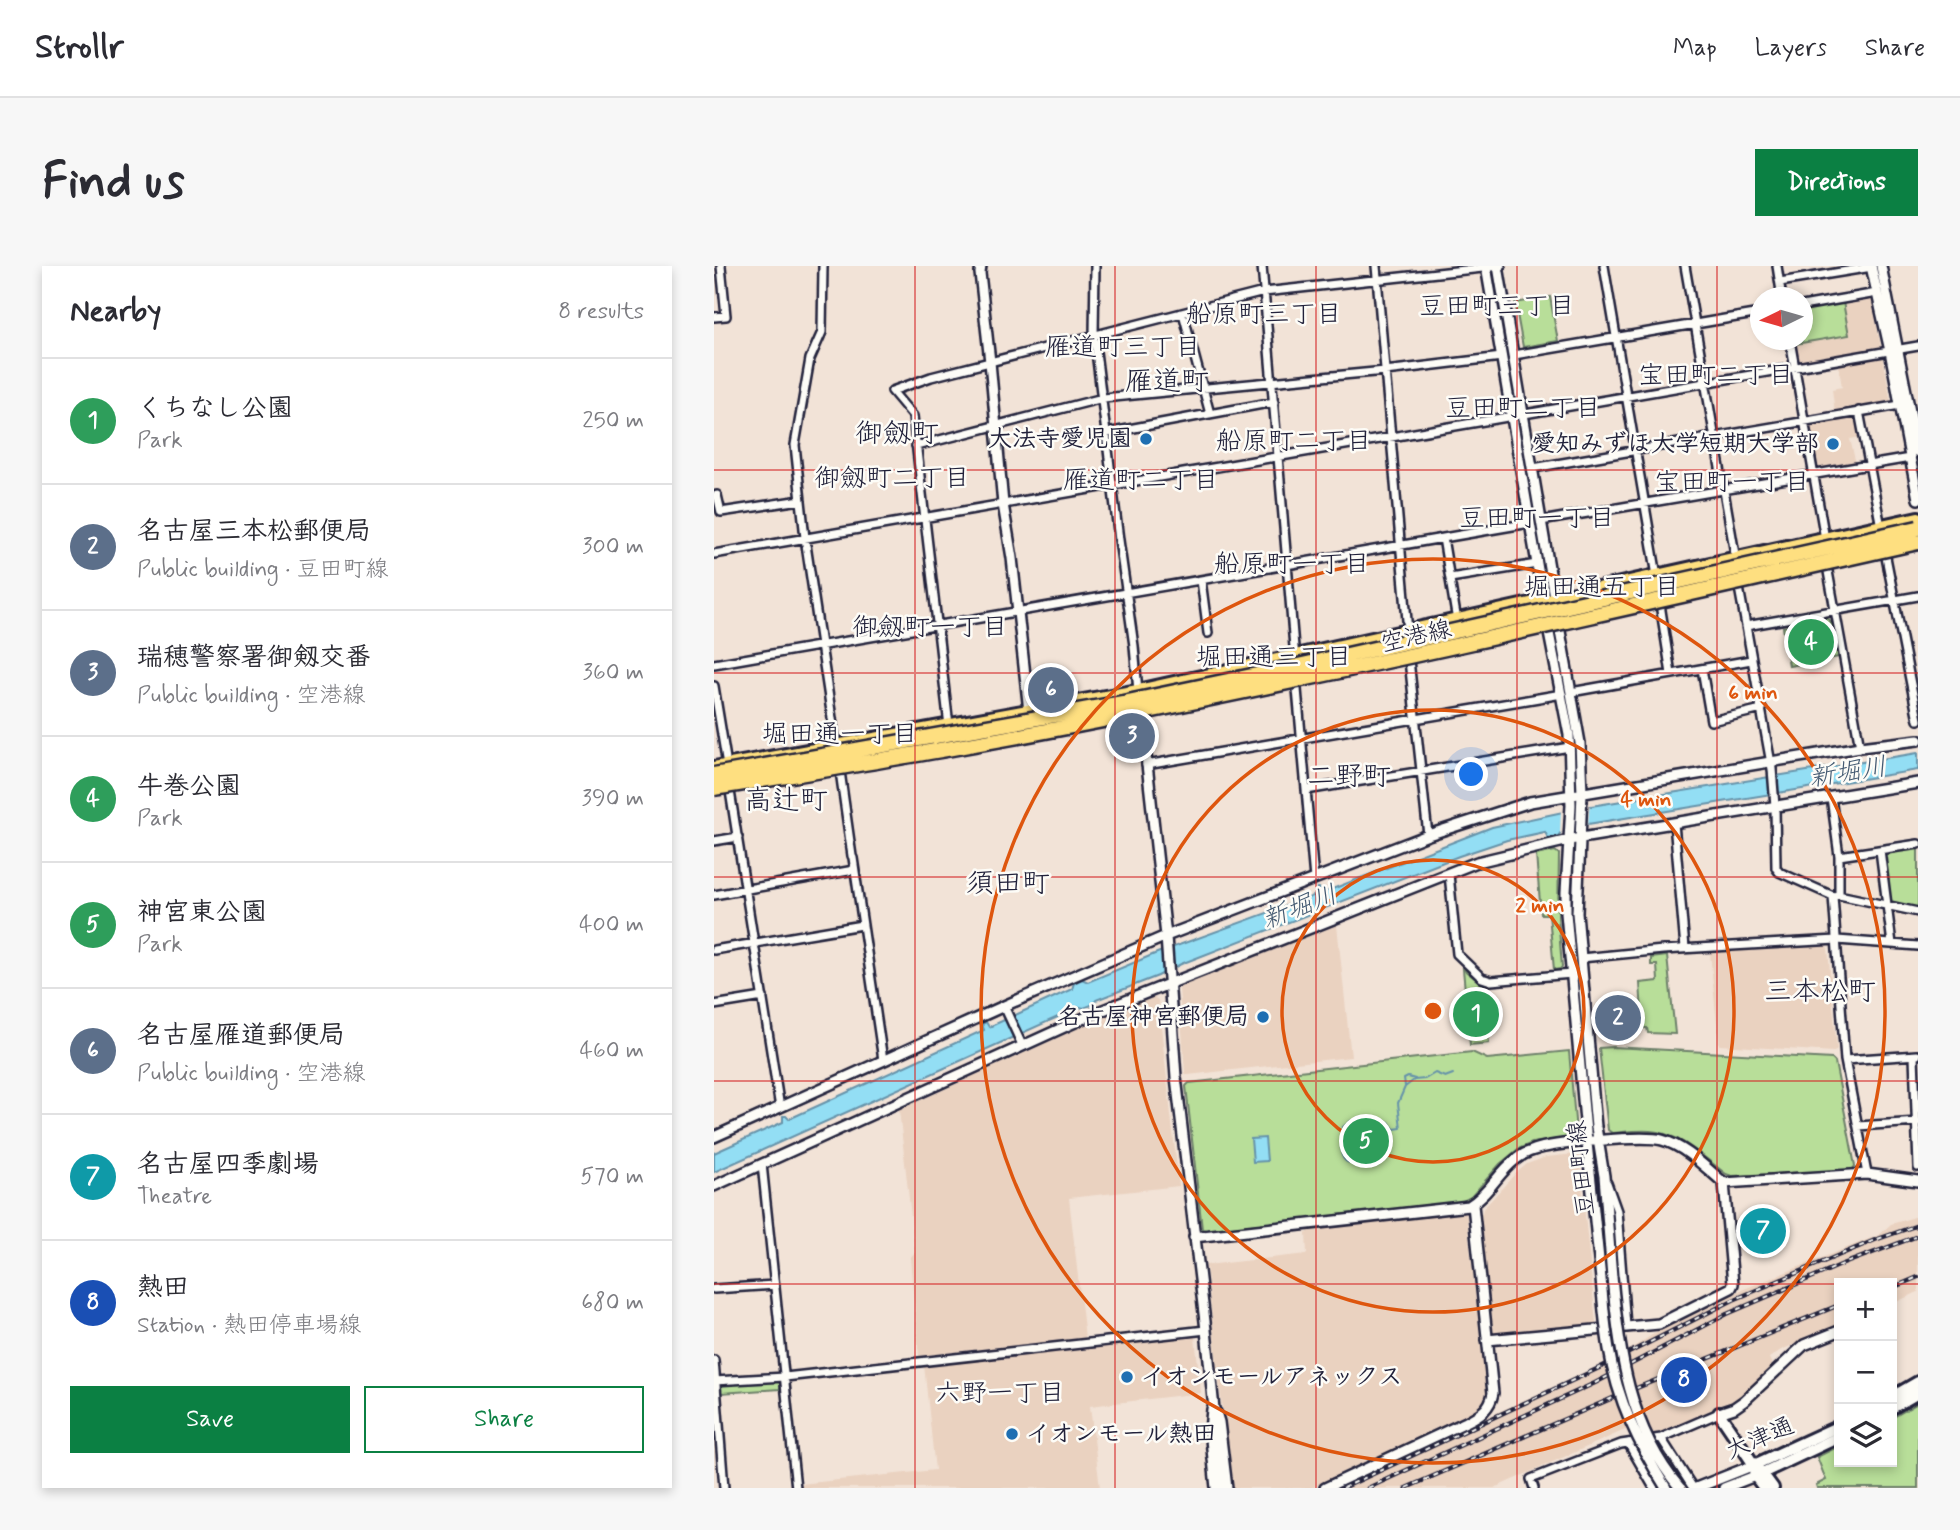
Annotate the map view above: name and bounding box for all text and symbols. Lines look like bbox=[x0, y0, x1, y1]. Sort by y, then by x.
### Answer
text: Strollr bbox=[35, 26, 124, 70]
text: Map bbox=[1673, 33, 1717, 64]
text: Layers bbox=[1755, 33, 1827, 64]
text: Share bbox=[1865, 33, 1925, 64]
button: Directions bbox=[1755, 149, 1918, 216]
text: Find us bbox=[42, 150, 185, 215]
north arrow bbox=[1750, 287, 1813, 350]
district label: 豆田町三丁目 bbox=[1419, 290, 1575, 324]
text: Nearby bbox=[70, 292, 161, 331]
text: 8 results bbox=[558, 297, 644, 327]
district label: 船原町三丁目 bbox=[1186, 298, 1342, 332]
district label: 雁道町三丁目 bbox=[1045, 331, 1201, 365]
district label: 宝田町二丁目 bbox=[1638, 359, 1794, 393]
district label: 雁道町 bbox=[1125, 364, 1209, 401]
text: くちなし公園 bbox=[137, 392, 293, 426]
district label: 豆田町二丁目 bbox=[1445, 392, 1601, 426]
text: 1 bbox=[88, 406, 98, 436]
text: 250 m bbox=[582, 406, 644, 436]
district label: 御劔町 bbox=[855, 416, 939, 453]
place label: 大法寺愛児園 bbox=[988, 424, 1132, 455]
district label: 船原町二丁目 bbox=[1216, 425, 1372, 459]
text: Park bbox=[137, 426, 183, 456]
place label: 愛知みずほ大学短期大学部 bbox=[1531, 429, 1819, 460]
marker: 大法寺愛児園 bbox=[1138, 431, 1154, 447]
marker: 愛知みずほ大学短期大学部 bbox=[1825, 436, 1841, 452]
district label: 御劔町二丁目 bbox=[814, 462, 970, 496]
district label: 雁道町二丁目 bbox=[1063, 464, 1219, 498]
district label: 宝田町一丁目 bbox=[1654, 466, 1810, 500]
district label: 豆田町一丁目 bbox=[1459, 502, 1615, 536]
text: 名古屋三本松郵便局 bbox=[137, 515, 371, 549]
text: 2 bbox=[87, 532, 99, 562]
text: 300 m bbox=[582, 532, 644, 562]
district label: 船原町一丁目 bbox=[1214, 548, 1370, 582]
text: Public building · 豆田町線 bbox=[137, 555, 388, 585]
district label: 堀田通五丁目 bbox=[1524, 571, 1680, 605]
district label: 御劔町一丁目 bbox=[852, 611, 1008, 645]
street label: 空港線 bbox=[1377, 614, 1455, 660]
pin: 4 bbox=[1788, 616, 1834, 668]
text: 瑞穂警察署御剱交番 bbox=[137, 641, 371, 675]
district label: 堀田通三丁目 bbox=[1196, 641, 1352, 675]
text: 3 bbox=[88, 658, 98, 688]
text: 360 m bbox=[583, 658, 644, 688]
pin: 6 bbox=[1028, 664, 1074, 716]
text: 6 min bbox=[1728, 679, 1778, 707]
text: Public building · 空港線 bbox=[137, 681, 365, 711]
pin: 3 bbox=[1109, 710, 1155, 762]
district label: 堀田通一丁目 bbox=[762, 718, 918, 752]
water label: 新堀川 bbox=[1807, 750, 1889, 796]
your location bbox=[1454, 757, 1488, 791]
district label: 二野町 bbox=[1307, 759, 1391, 796]
text: 牛巻公園 bbox=[137, 770, 241, 804]
district label: 高辻町 bbox=[744, 783, 828, 820]
text: 4 bbox=[86, 784, 100, 814]
text: 390 m bbox=[582, 784, 644, 814]
text: 4 min bbox=[1620, 786, 1672, 814]
text: Park bbox=[137, 804, 183, 834]
district label: 須田町 bbox=[966, 866, 1050, 903]
water label: 新堀川 bbox=[1257, 878, 1343, 938]
text: 2 min bbox=[1515, 892, 1565, 920]
text: 神宮東公園 bbox=[137, 896, 267, 930]
text: 5 bbox=[86, 910, 100, 940]
text: 400 m bbox=[579, 910, 644, 940]
text: Park bbox=[137, 930, 183, 960]
district label: 三本松町 bbox=[1764, 974, 1876, 1011]
pin: 1 bbox=[1453, 988, 1499, 1040]
pin: 2 bbox=[1595, 992, 1641, 1044]
centre of rings bbox=[1421, 999, 1445, 1023]
place label: 名古屋神宮郵便局 bbox=[1057, 1002, 1249, 1033]
marker: 名古屋神宮郵便局 bbox=[1255, 1009, 1271, 1025]
text: 名古屋雁道郵便局 bbox=[137, 1019, 345, 1053]
text: 6 bbox=[87, 1036, 99, 1066]
text: 460 m bbox=[580, 1036, 644, 1066]
text: Public building · 空港線 bbox=[137, 1059, 365, 1089]
pin: 5 bbox=[1343, 1115, 1389, 1167]
street label: 豆田町線 bbox=[1562, 1119, 1602, 1217]
text: 名古屋四季劇場 bbox=[137, 1148, 319, 1182]
text: 7 bbox=[86, 1162, 100, 1192]
text: 570 m bbox=[580, 1162, 644, 1192]
text: Theatre bbox=[137, 1182, 212, 1212]
pin: 7 bbox=[1740, 1205, 1786, 1257]
text: 熱田 bbox=[137, 1271, 189, 1305]
map controls bbox=[1834, 1278, 1897, 1467]
button: + bbox=[1834, 1278, 1897, 1341]
text: 8 bbox=[87, 1288, 99, 1318]
text: 680 m bbox=[581, 1288, 644, 1318]
text: Station · 熱田停車場線 bbox=[137, 1311, 361, 1341]
button: − bbox=[1834, 1341, 1897, 1404]
pin: 8 bbox=[1661, 1354, 1707, 1406]
place label: イオンモールアネックス bbox=[1141, 1362, 1403, 1393]
marker: イオンモールアネックス bbox=[1119, 1369, 1135, 1385]
district label: 六野一丁目 bbox=[935, 1377, 1065, 1411]
button: Save bbox=[70, 1386, 350, 1453]
button: Share bbox=[364, 1386, 644, 1453]
button: layers bbox=[1834, 1404, 1897, 1467]
street label: 大津通 bbox=[1721, 1411, 1799, 1467]
place label: イオンモール熱田 bbox=[1026, 1419, 1217, 1450]
marker: イオンモール熱田 bbox=[1004, 1426, 1020, 1442]

